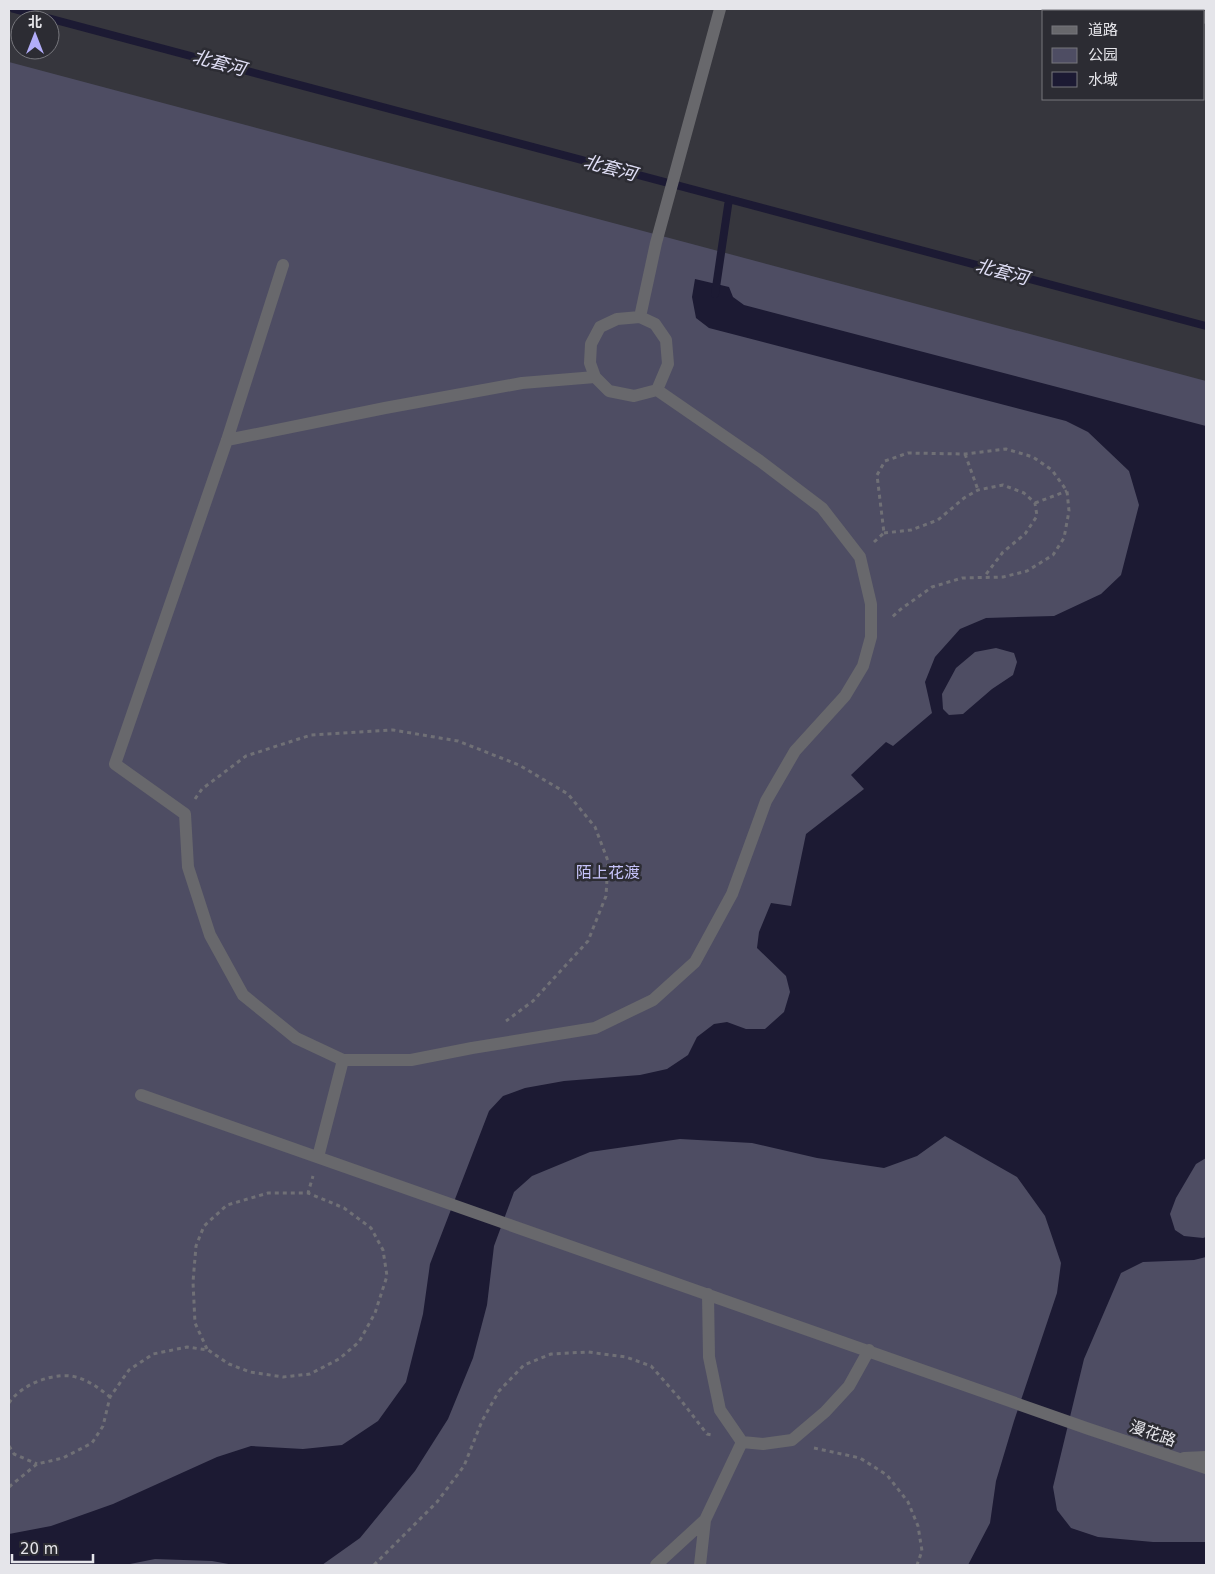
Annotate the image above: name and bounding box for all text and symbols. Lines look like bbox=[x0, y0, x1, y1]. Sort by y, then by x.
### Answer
north arrow bbox=[10, 10, 60, 60]
legend bbox=[1042, 10, 1205, 100]
text: 北 bbox=[28, 14, 42, 30]
text: 道路 bbox=[1088, 21, 1118, 39]
water label: 北套河 bbox=[190, 45, 251, 80]
text: 公园 bbox=[1088, 46, 1118, 64]
text: 水域 bbox=[1088, 71, 1118, 89]
water label: 北套河 bbox=[581, 150, 642, 185]
water label: 北套河 bbox=[973, 254, 1034, 289]
park label: 陌上花渡 bbox=[576, 863, 640, 882]
street label: 漫花路 bbox=[1127, 1417, 1179, 1450]
scale bar bbox=[12, 1532, 94, 1564]
text: 20 m bbox=[20, 1540, 58, 1558]

